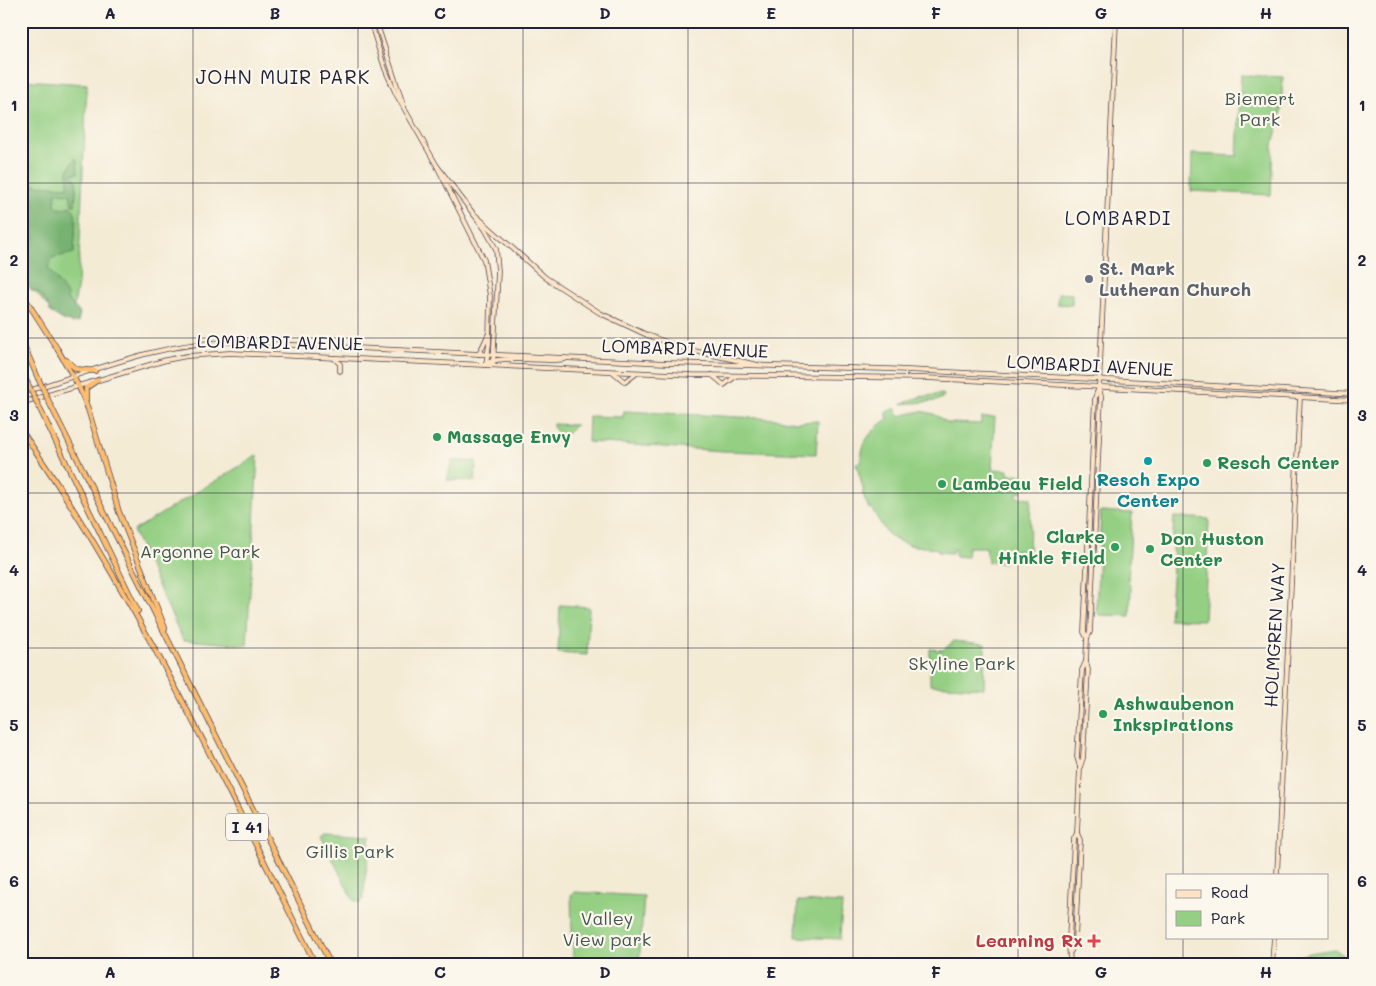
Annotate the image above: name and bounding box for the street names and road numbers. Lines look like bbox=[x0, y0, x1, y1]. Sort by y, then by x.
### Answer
street label: LOMBARDI AVENUE bbox=[197, 329, 363, 355]
street label: LOMBARDI AVENUE bbox=[601, 333, 769, 363]
street label: LOMBARDI AVENUE bbox=[1006, 349, 1174, 381]
street label: HOLMGREN WAY bbox=[1258, 562, 1290, 708]
road number: I 41 bbox=[226, 814, 268, 840]

